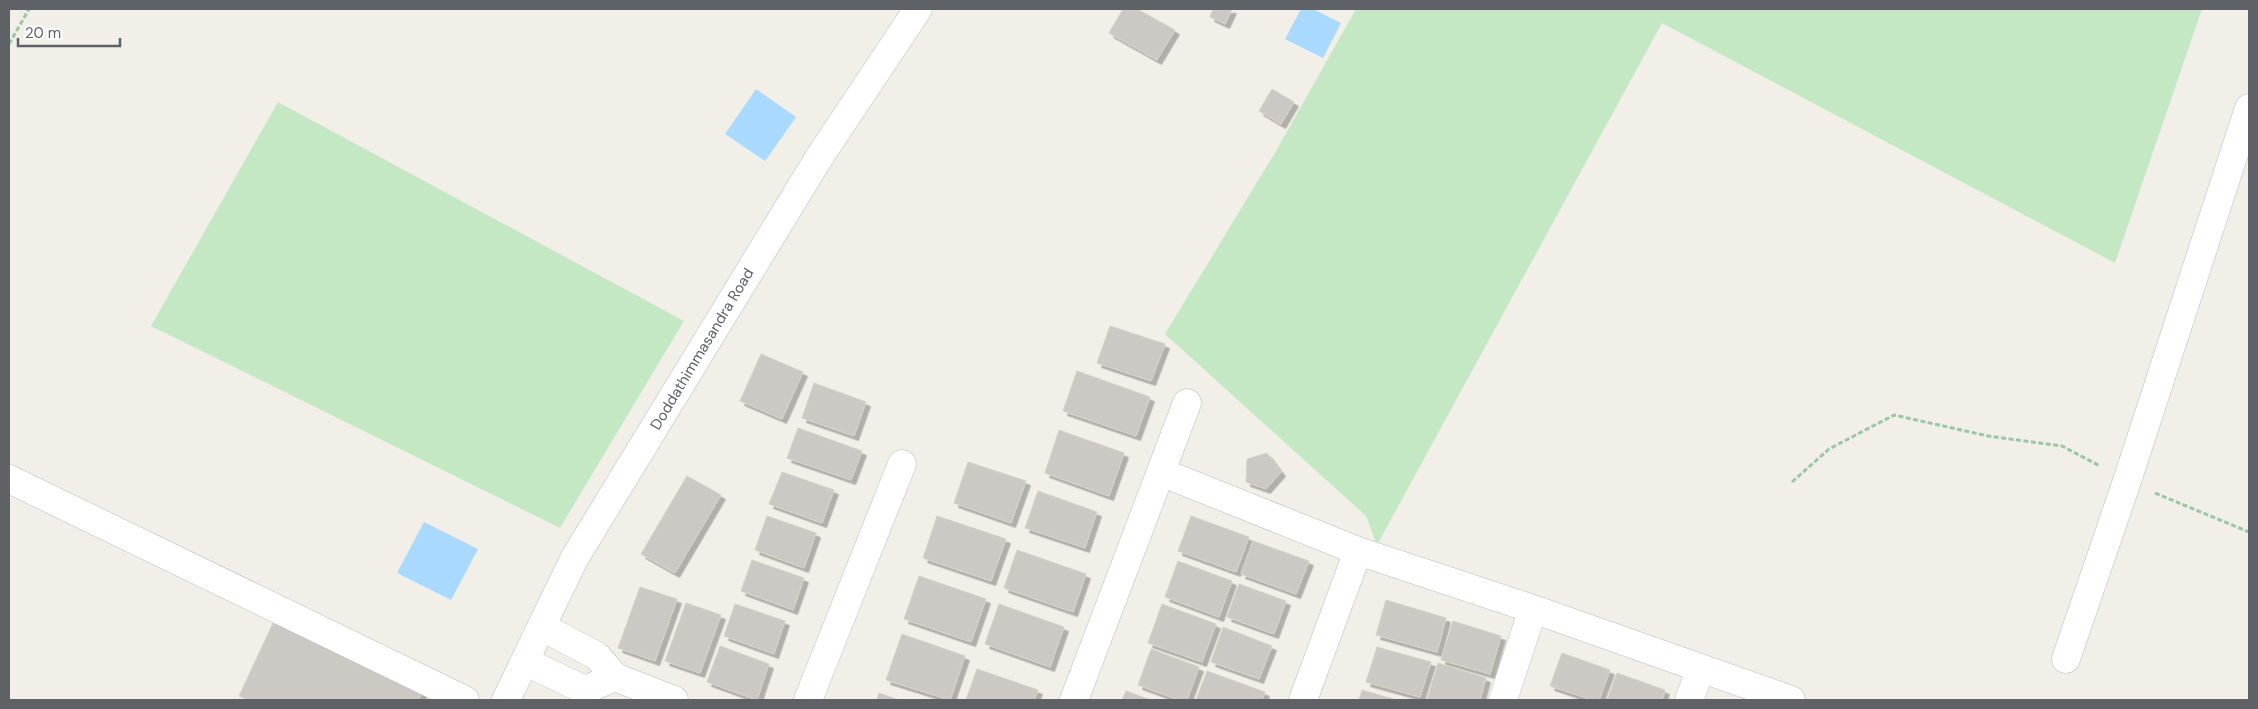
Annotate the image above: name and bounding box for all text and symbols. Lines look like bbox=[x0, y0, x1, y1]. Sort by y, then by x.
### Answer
scale bar bbox=[18, 15, 120, 47]
text: 20 m bbox=[25, 23, 61, 43]
street label: Doddathimmasandra Road bbox=[646, 264, 758, 434]

